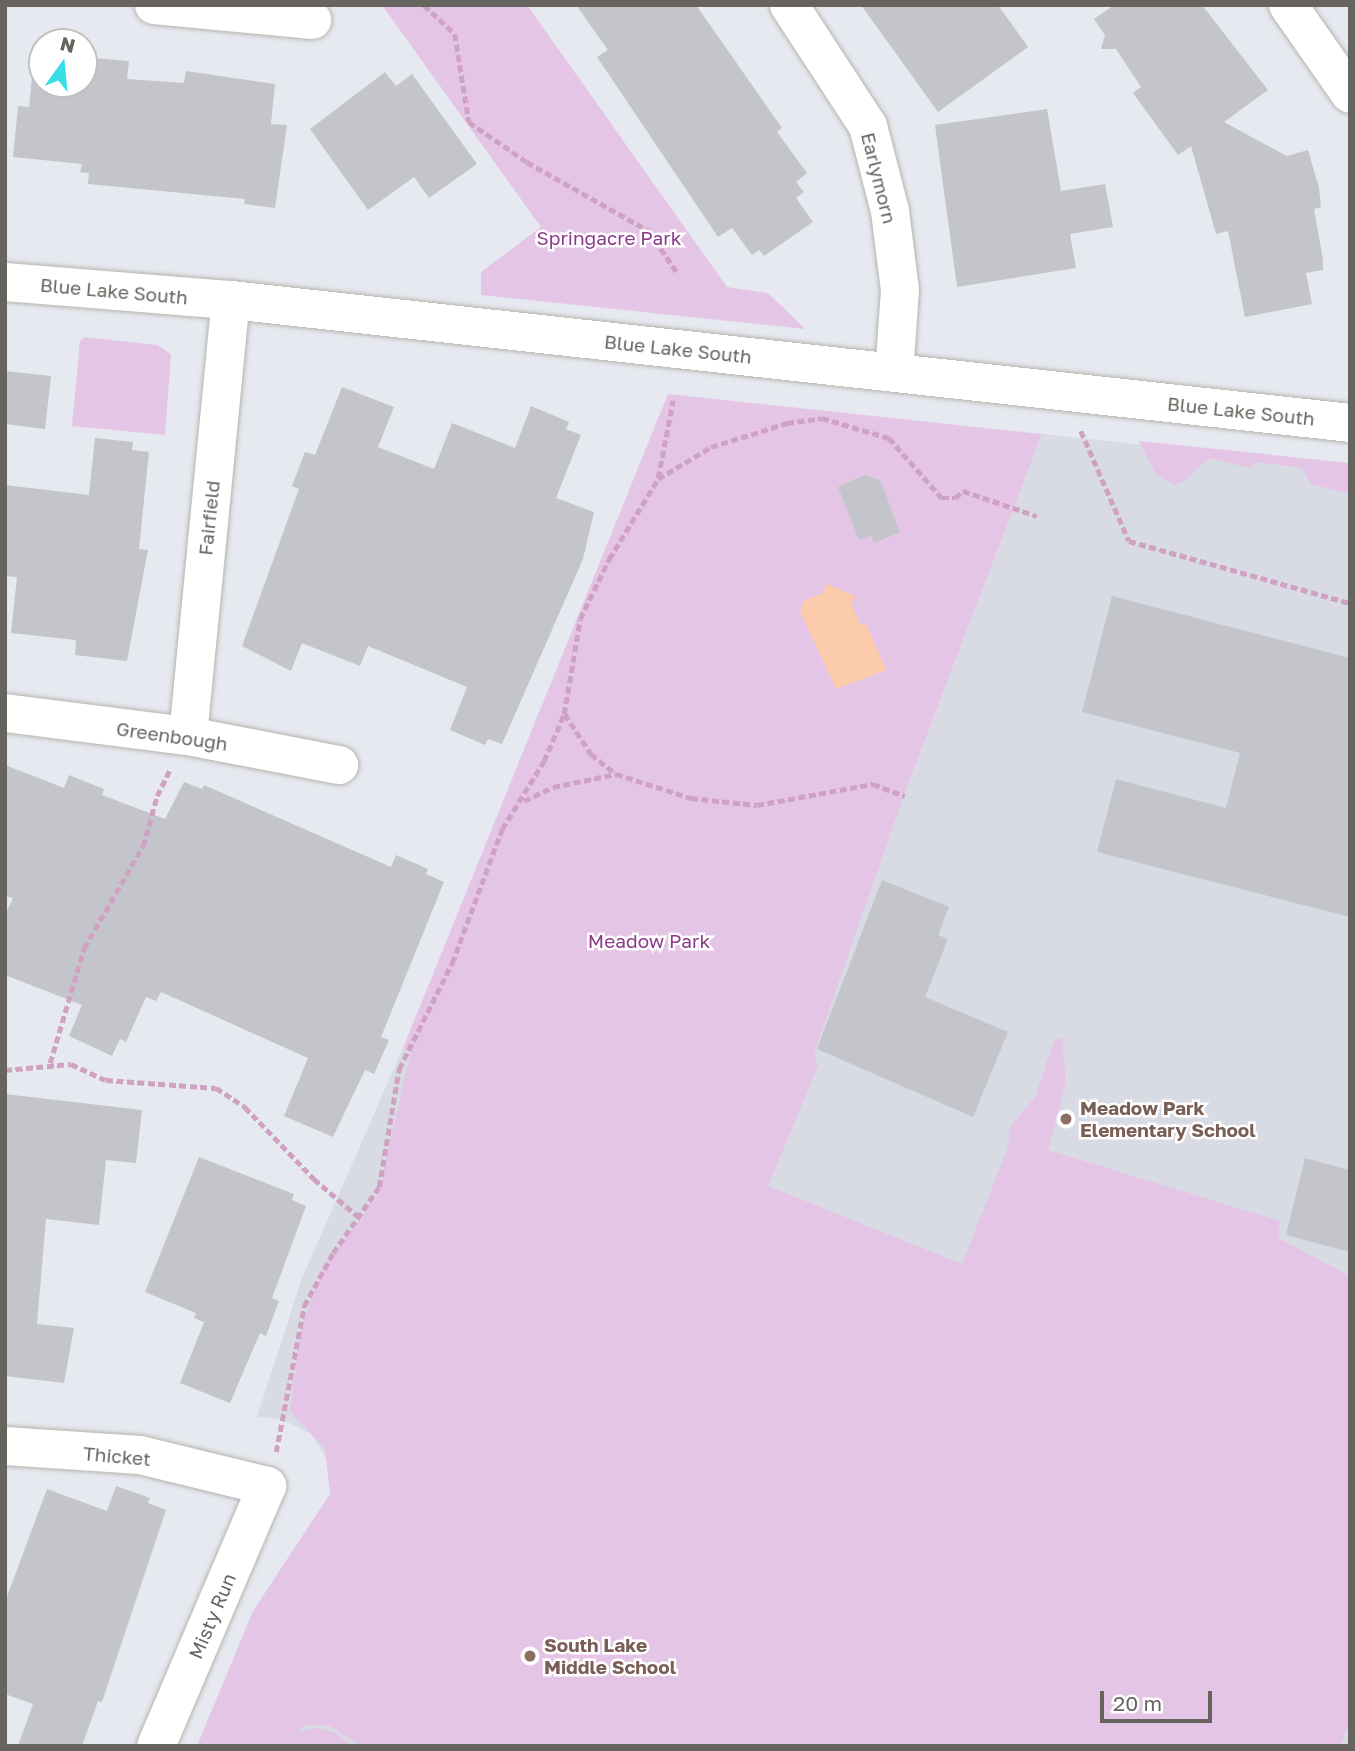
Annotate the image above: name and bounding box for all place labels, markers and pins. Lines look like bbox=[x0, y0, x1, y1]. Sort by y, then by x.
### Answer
place label: Meadow Park Elementary School bbox=[1080, 1097, 1256, 1141]
marker: Meadow Park Elementary School bbox=[1058, 1111, 1074, 1127]
place label: South Lake Middle School bbox=[544, 1634, 676, 1678]
marker: South Lake Middle School bbox=[522, 1648, 538, 1664]

